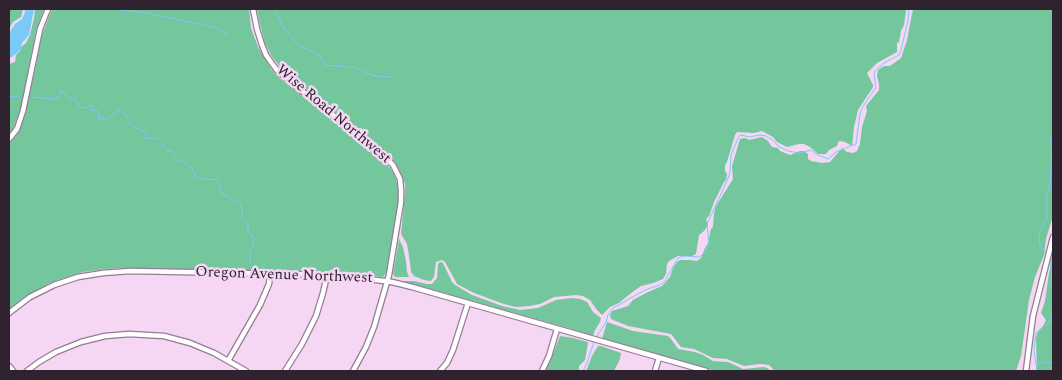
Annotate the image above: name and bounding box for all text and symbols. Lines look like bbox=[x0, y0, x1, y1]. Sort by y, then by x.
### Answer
street label: Wise Road Northwest bbox=[272, 62, 394, 168]
street label: Oregon Avenue Northwest bbox=[195, 264, 373, 288]

